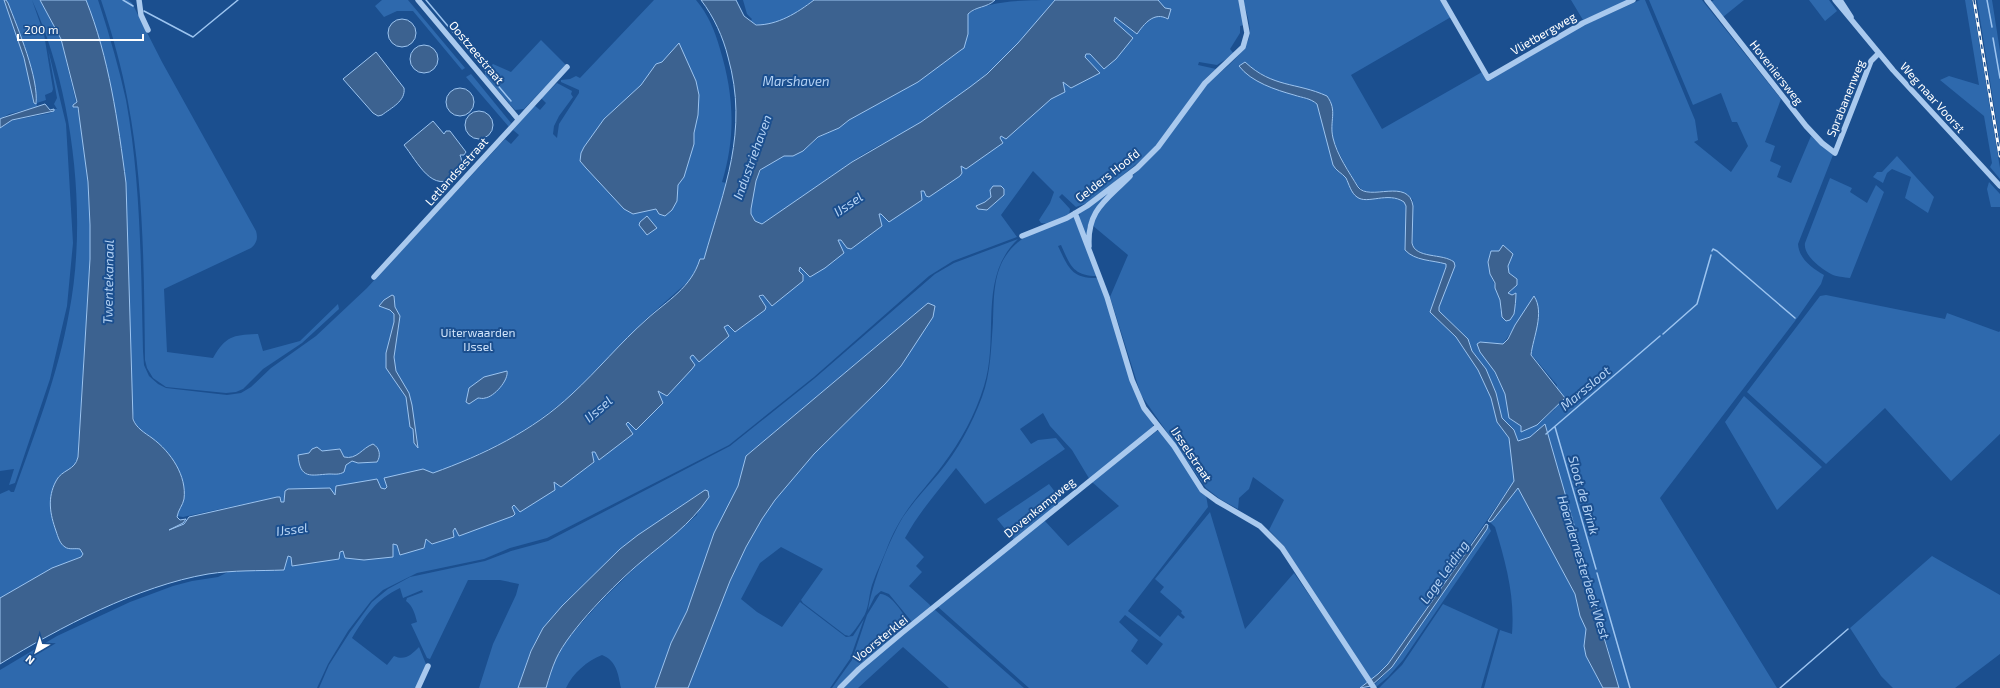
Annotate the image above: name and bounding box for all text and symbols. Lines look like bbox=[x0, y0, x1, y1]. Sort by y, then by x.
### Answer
street label: Vlietbergweg bbox=[1508, 9, 1578, 57]
scale bar bbox=[18, 16, 143, 42]
street label: Oostzeestraat bbox=[447, 18, 508, 87]
text: 200 m bbox=[24, 22, 58, 36]
street label: Hoveniersweg bbox=[1748, 37, 1807, 107]
street label: Sprabanenweg bbox=[1823, 57, 1867, 139]
street label: Weg naar Voorst bbox=[1898, 59, 1969, 135]
water label: Marshaven bbox=[763, 73, 829, 89]
water label: Industriehaven bbox=[729, 112, 775, 202]
street label: Letlandsestraat bbox=[422, 134, 491, 208]
street label: Gelders Hoofd bbox=[1072, 146, 1142, 204]
water label: IJssel bbox=[830, 188, 866, 220]
water label: Twentekanaal bbox=[99, 239, 117, 324]
park label: Uiterwaarden IJssel bbox=[441, 325, 515, 353]
water label: Marssloot bbox=[1557, 362, 1613, 414]
water label: IJssel bbox=[581, 392, 615, 425]
street label: IJsselstraat bbox=[1169, 424, 1216, 484]
water label: Sloot de Brink bbox=[1565, 454, 1603, 537]
street label: Dovenkampweg bbox=[1001, 474, 1078, 540]
water label: Hoendernesterbeek West bbox=[1554, 493, 1614, 641]
water label: IJssel bbox=[275, 519, 309, 539]
water label: Lage Leiding bbox=[1416, 537, 1472, 607]
street label: Voorsterklei bbox=[850, 612, 910, 664]
north arrow bbox=[16, 632, 56, 672]
text: N bbox=[22, 653, 37, 668]

